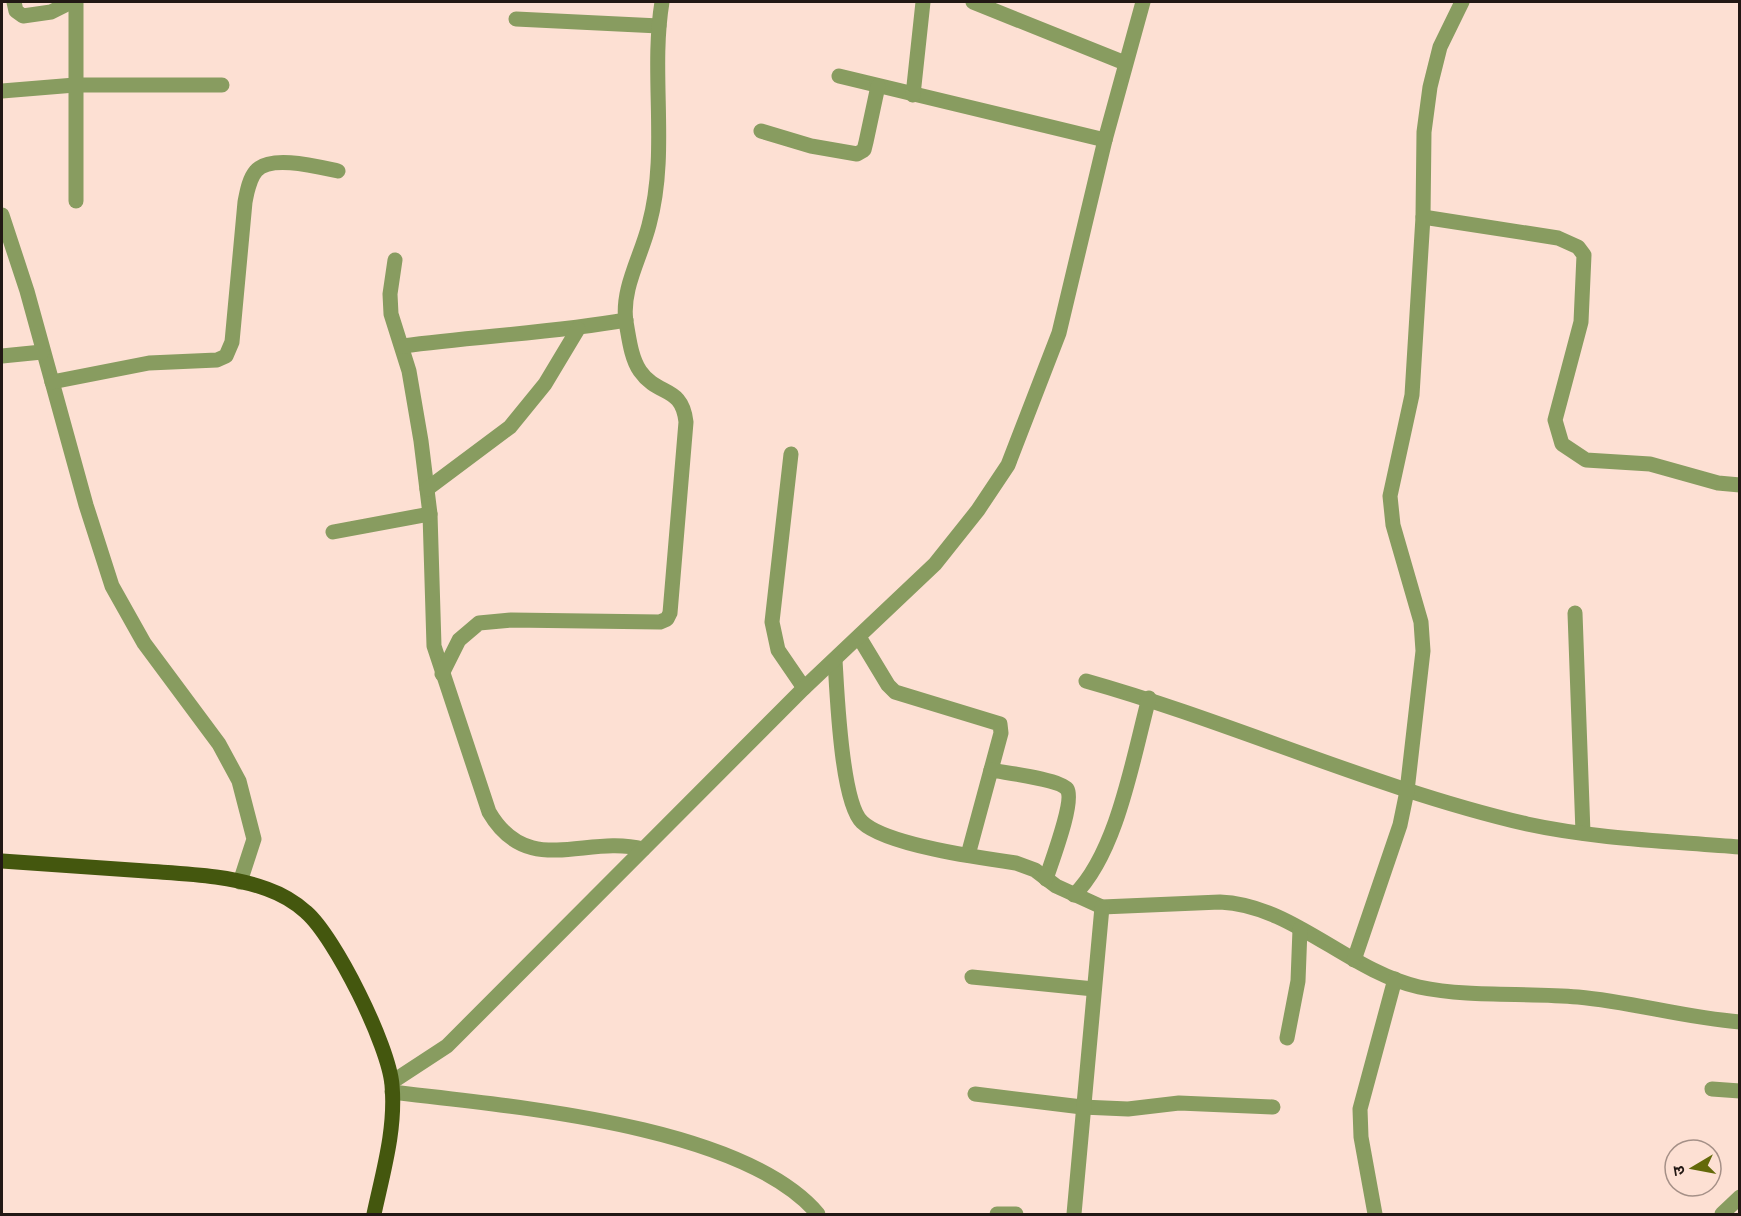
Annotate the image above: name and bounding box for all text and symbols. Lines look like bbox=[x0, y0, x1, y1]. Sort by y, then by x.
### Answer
north arrow bbox=[1663, 1138, 1723, 1198]
text: उ bbox=[1666, 1163, 1691, 1177]

